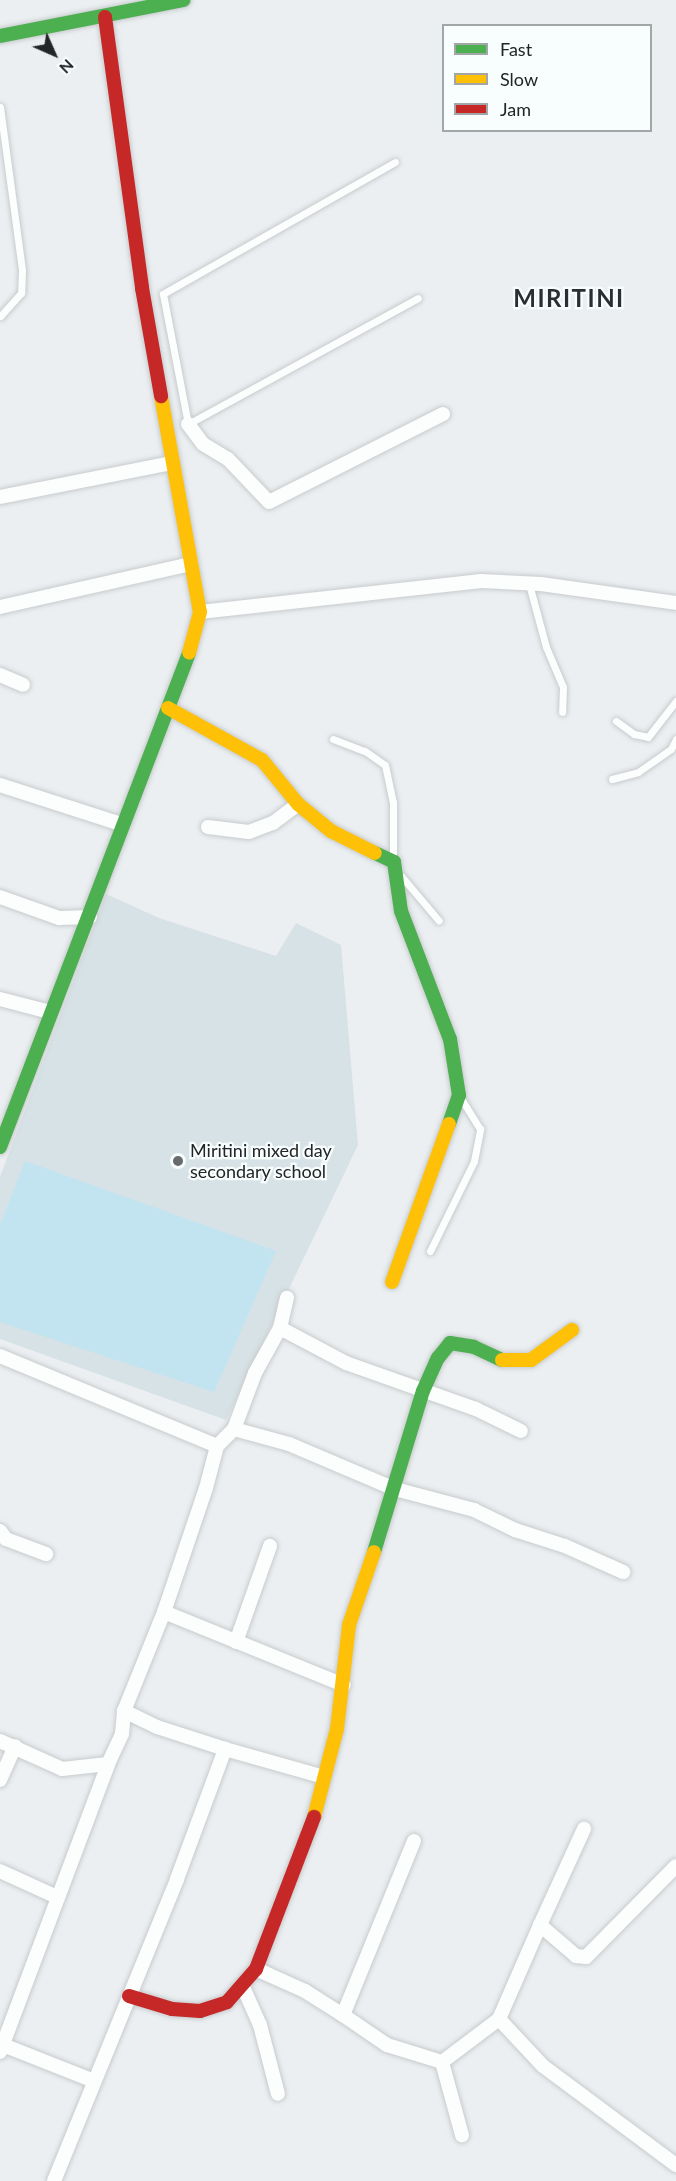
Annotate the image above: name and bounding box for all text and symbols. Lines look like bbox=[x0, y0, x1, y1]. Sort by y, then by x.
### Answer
north arrow bbox=[24, 24, 84, 84]
legend bbox=[442, 24, 652, 132]
text: Fast bbox=[500, 38, 532, 60]
text: N bbox=[56, 56, 78, 78]
text: Slow bbox=[500, 68, 538, 90]
text: Jam bbox=[500, 98, 531, 120]
district label: MIRITINI bbox=[513, 284, 625, 312]
place label: Miritini mixed day secondary school bbox=[190, 1140, 332, 1182]
marker: Miritini mixed day secondary school bbox=[171, 1154, 185, 1168]

